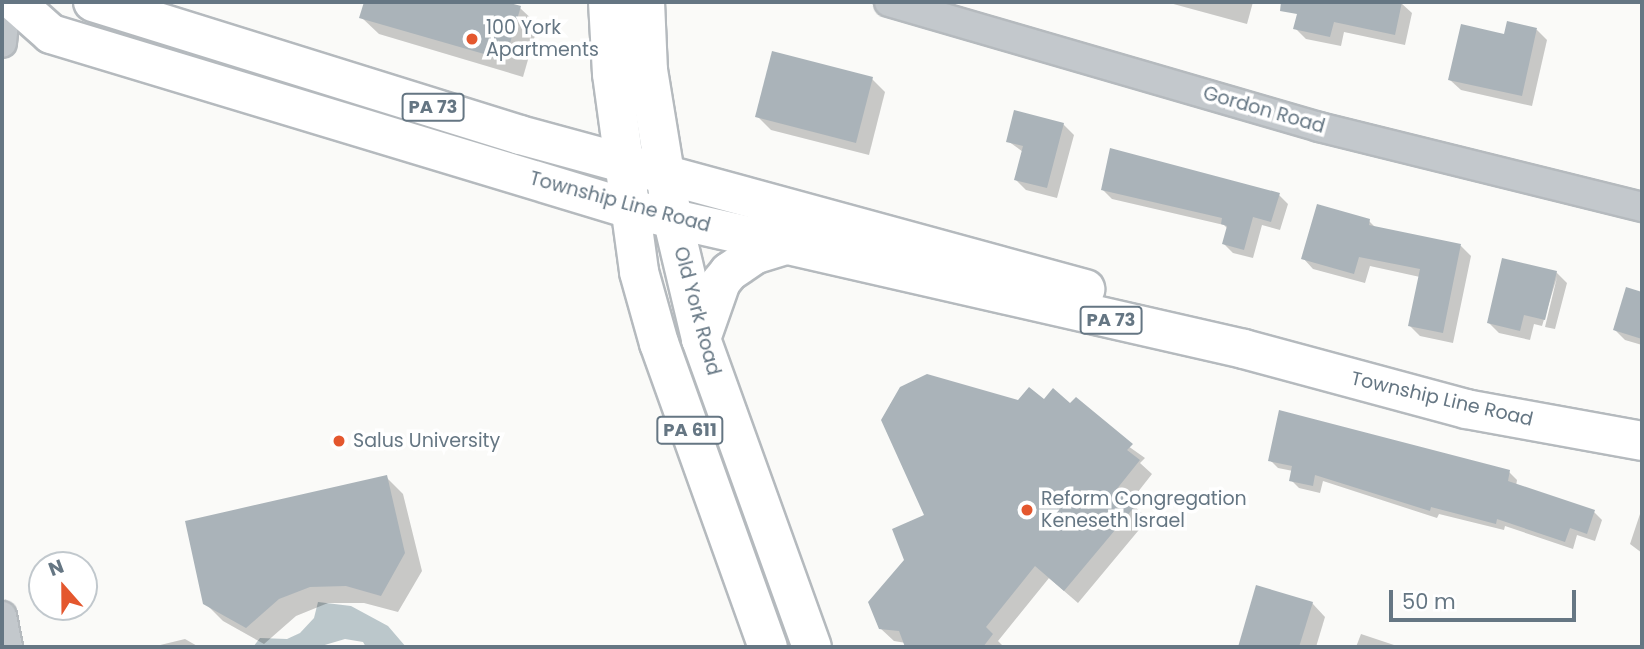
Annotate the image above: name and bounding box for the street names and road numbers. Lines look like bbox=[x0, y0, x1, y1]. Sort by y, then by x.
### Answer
street label: Gordon Road bbox=[1200, 82, 1328, 138]
road number: PA 73 bbox=[402, 92, 464, 122]
street label: Township Line Road bbox=[527, 167, 713, 237]
street label: Old York Road bbox=[669, 244, 725, 378]
road number: PA 73 bbox=[1080, 306, 1142, 334]
street label: Township Line Road bbox=[1349, 367, 1535, 431]
road number: PA 611 bbox=[655, 416, 725, 444]

